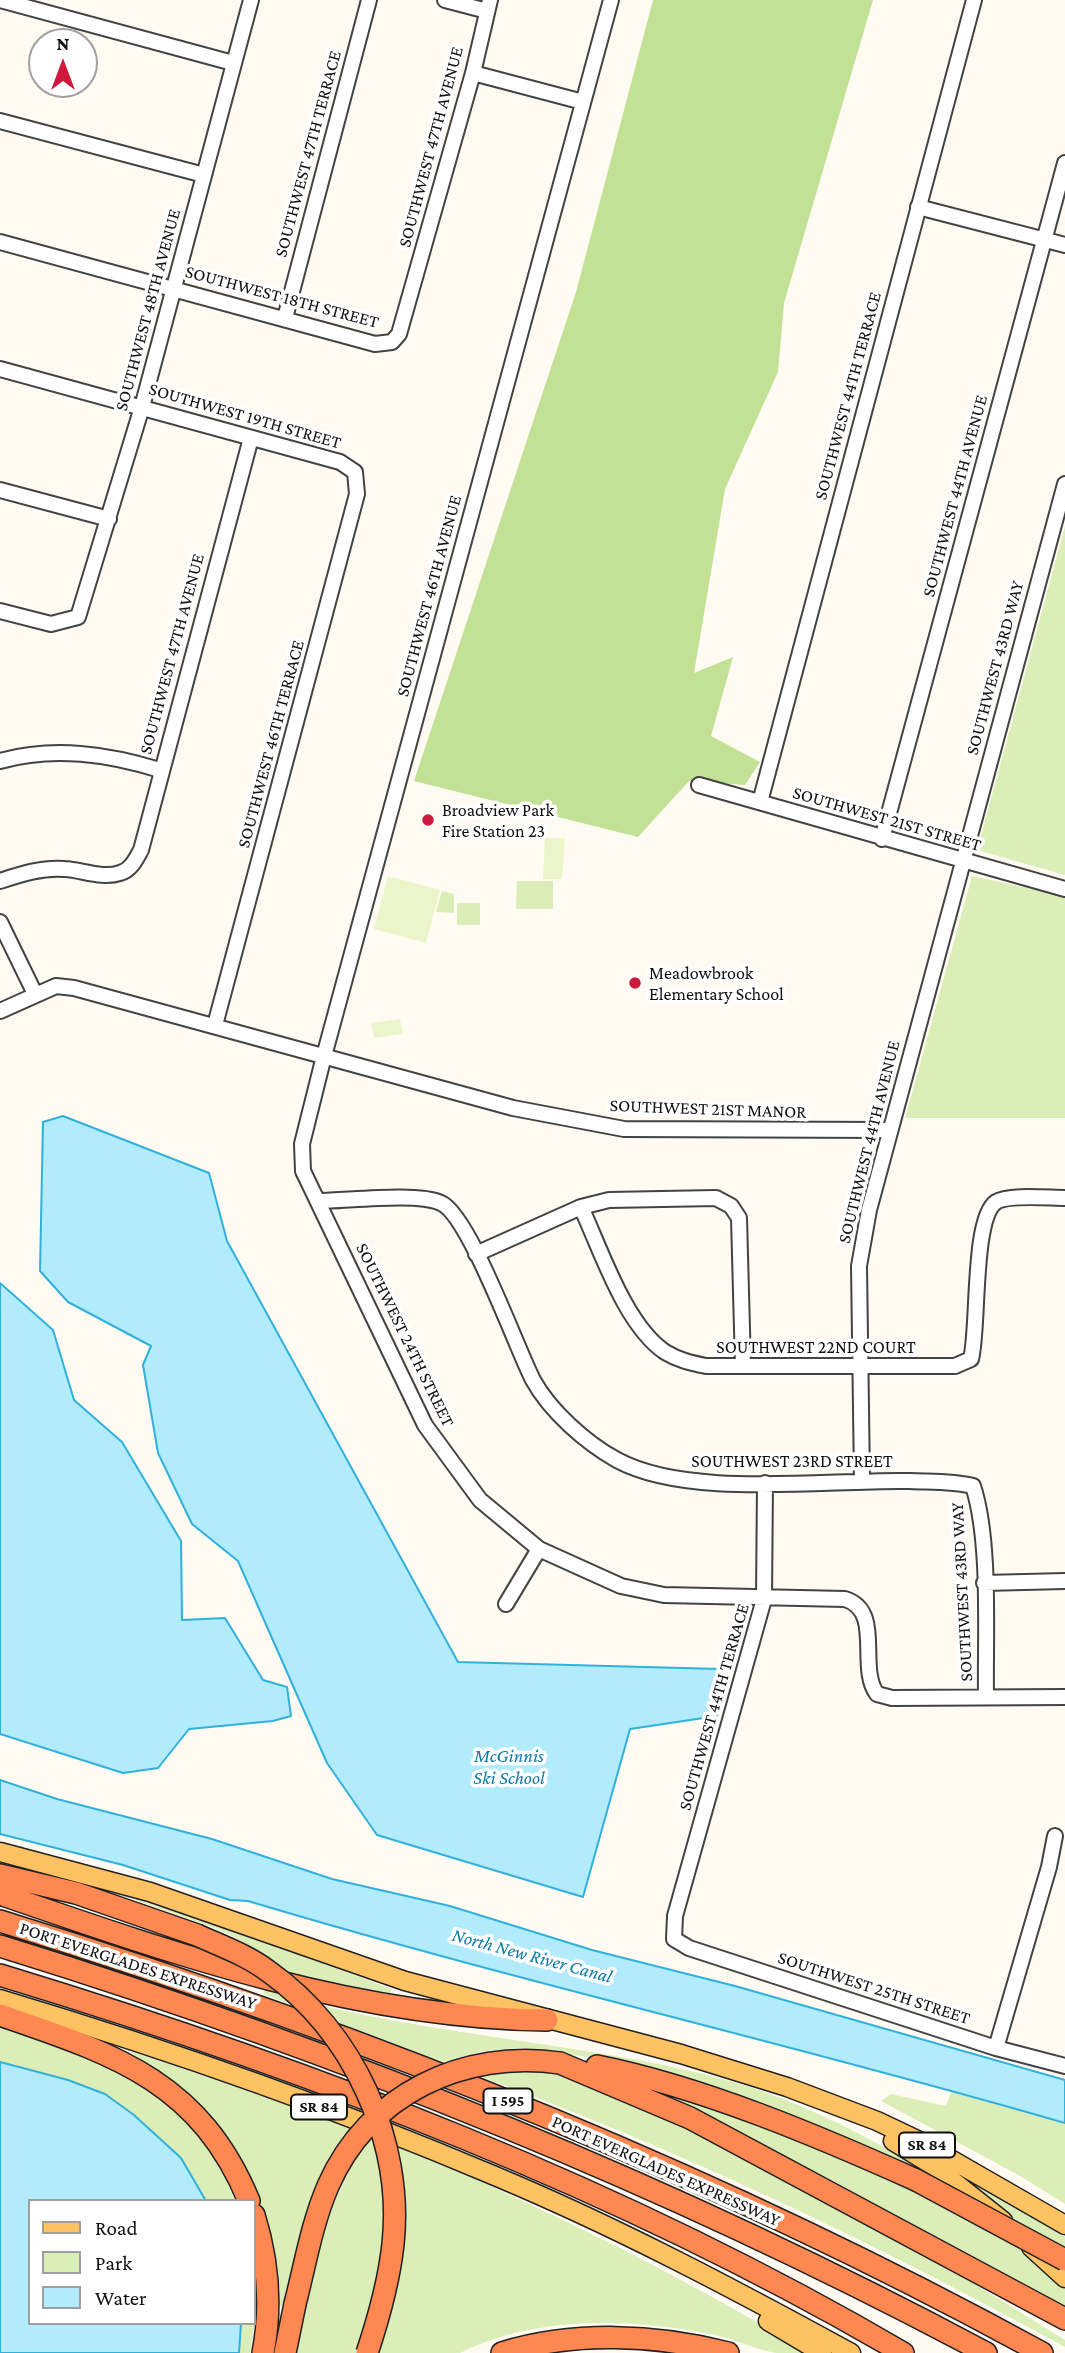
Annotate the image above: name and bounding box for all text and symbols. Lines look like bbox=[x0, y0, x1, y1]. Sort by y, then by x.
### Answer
north arrow bbox=[28, 28, 98, 98]
text: N bbox=[57, 33, 69, 54]
street label: SOUTHWEST 47TH AVENUE bbox=[394, 44, 468, 250]
street label: SOUTHWEST 47TH TERRACE bbox=[270, 48, 346, 260]
street label: SOUTHWEST 48TH AVENUE bbox=[111, 207, 185, 413]
street label: SOUTHWEST 18TH STREET bbox=[183, 261, 381, 333]
street label: SOUTHWEST 44TH TERRACE bbox=[810, 290, 886, 502]
street label: SOUTHWEST 19TH STREET bbox=[146, 378, 344, 454]
street label: SOUTHWEST 44TH AVENUE bbox=[918, 393, 992, 599]
street label: SOUTHWEST 46TH AVENUE bbox=[392, 493, 466, 699]
street label: SOUTHWEST 47TH AVENUE bbox=[135, 551, 209, 757]
street label: SOUTHWEST 43RD WAY bbox=[961, 579, 1029, 757]
street label: SOUTHWEST 46TH TERRACE bbox=[233, 638, 309, 850]
street label: SOUTHWEST 21ST STREET bbox=[790, 782, 984, 856]
place label: Broadview Park Fire Station 23 bbox=[442, 799, 554, 842]
marker: Broadview Park Fire Station 23 bbox=[420, 812, 436, 828]
place label: Meadowbrook Elementary School bbox=[649, 962, 784, 1004]
marker: Meadowbrook Elementary School bbox=[627, 975, 643, 991]
street label: SOUTHWEST 44TH AVENUE bbox=[833, 1038, 905, 1246]
street label: SOUTHWEST 21ST MANOR bbox=[609, 1095, 807, 1123]
street label: SOUTHWEST 24TH STREET bbox=[351, 1240, 459, 1430]
street label: SOUTHWEST 22ND COURT bbox=[716, 1336, 916, 1358]
street label: SOUTHWEST 23RD STREET bbox=[691, 1450, 893, 1472]
street label: SOUTHWEST 43RD WAY bbox=[947, 1502, 977, 1682]
street label: SOUTHWEST 44TH TERRACE bbox=[674, 1601, 754, 1813]
water label: McGinnis Ski School bbox=[473, 1745, 545, 1789]
street label: PORT EVERGLADES EXPRESSWAY bbox=[17, 1917, 259, 2015]
water label: North New River Canal bbox=[449, 1924, 615, 1988]
street label: SOUTHWEST 25TH STREET bbox=[775, 1947, 973, 2029]
road number: I 595 bbox=[484, 2088, 532, 2114]
road number: SR 84 bbox=[291, 2094, 347, 2120]
street label: PORT EVERGLADES EXPRESSWAY bbox=[549, 2111, 783, 2231]
road number: SR 84 bbox=[899, 2132, 955, 2158]
legend bbox=[28, 2199, 256, 2325]
text: Road bbox=[95, 2216, 138, 2240]
text: Park bbox=[95, 2251, 132, 2275]
text: Water bbox=[95, 2286, 147, 2310]

